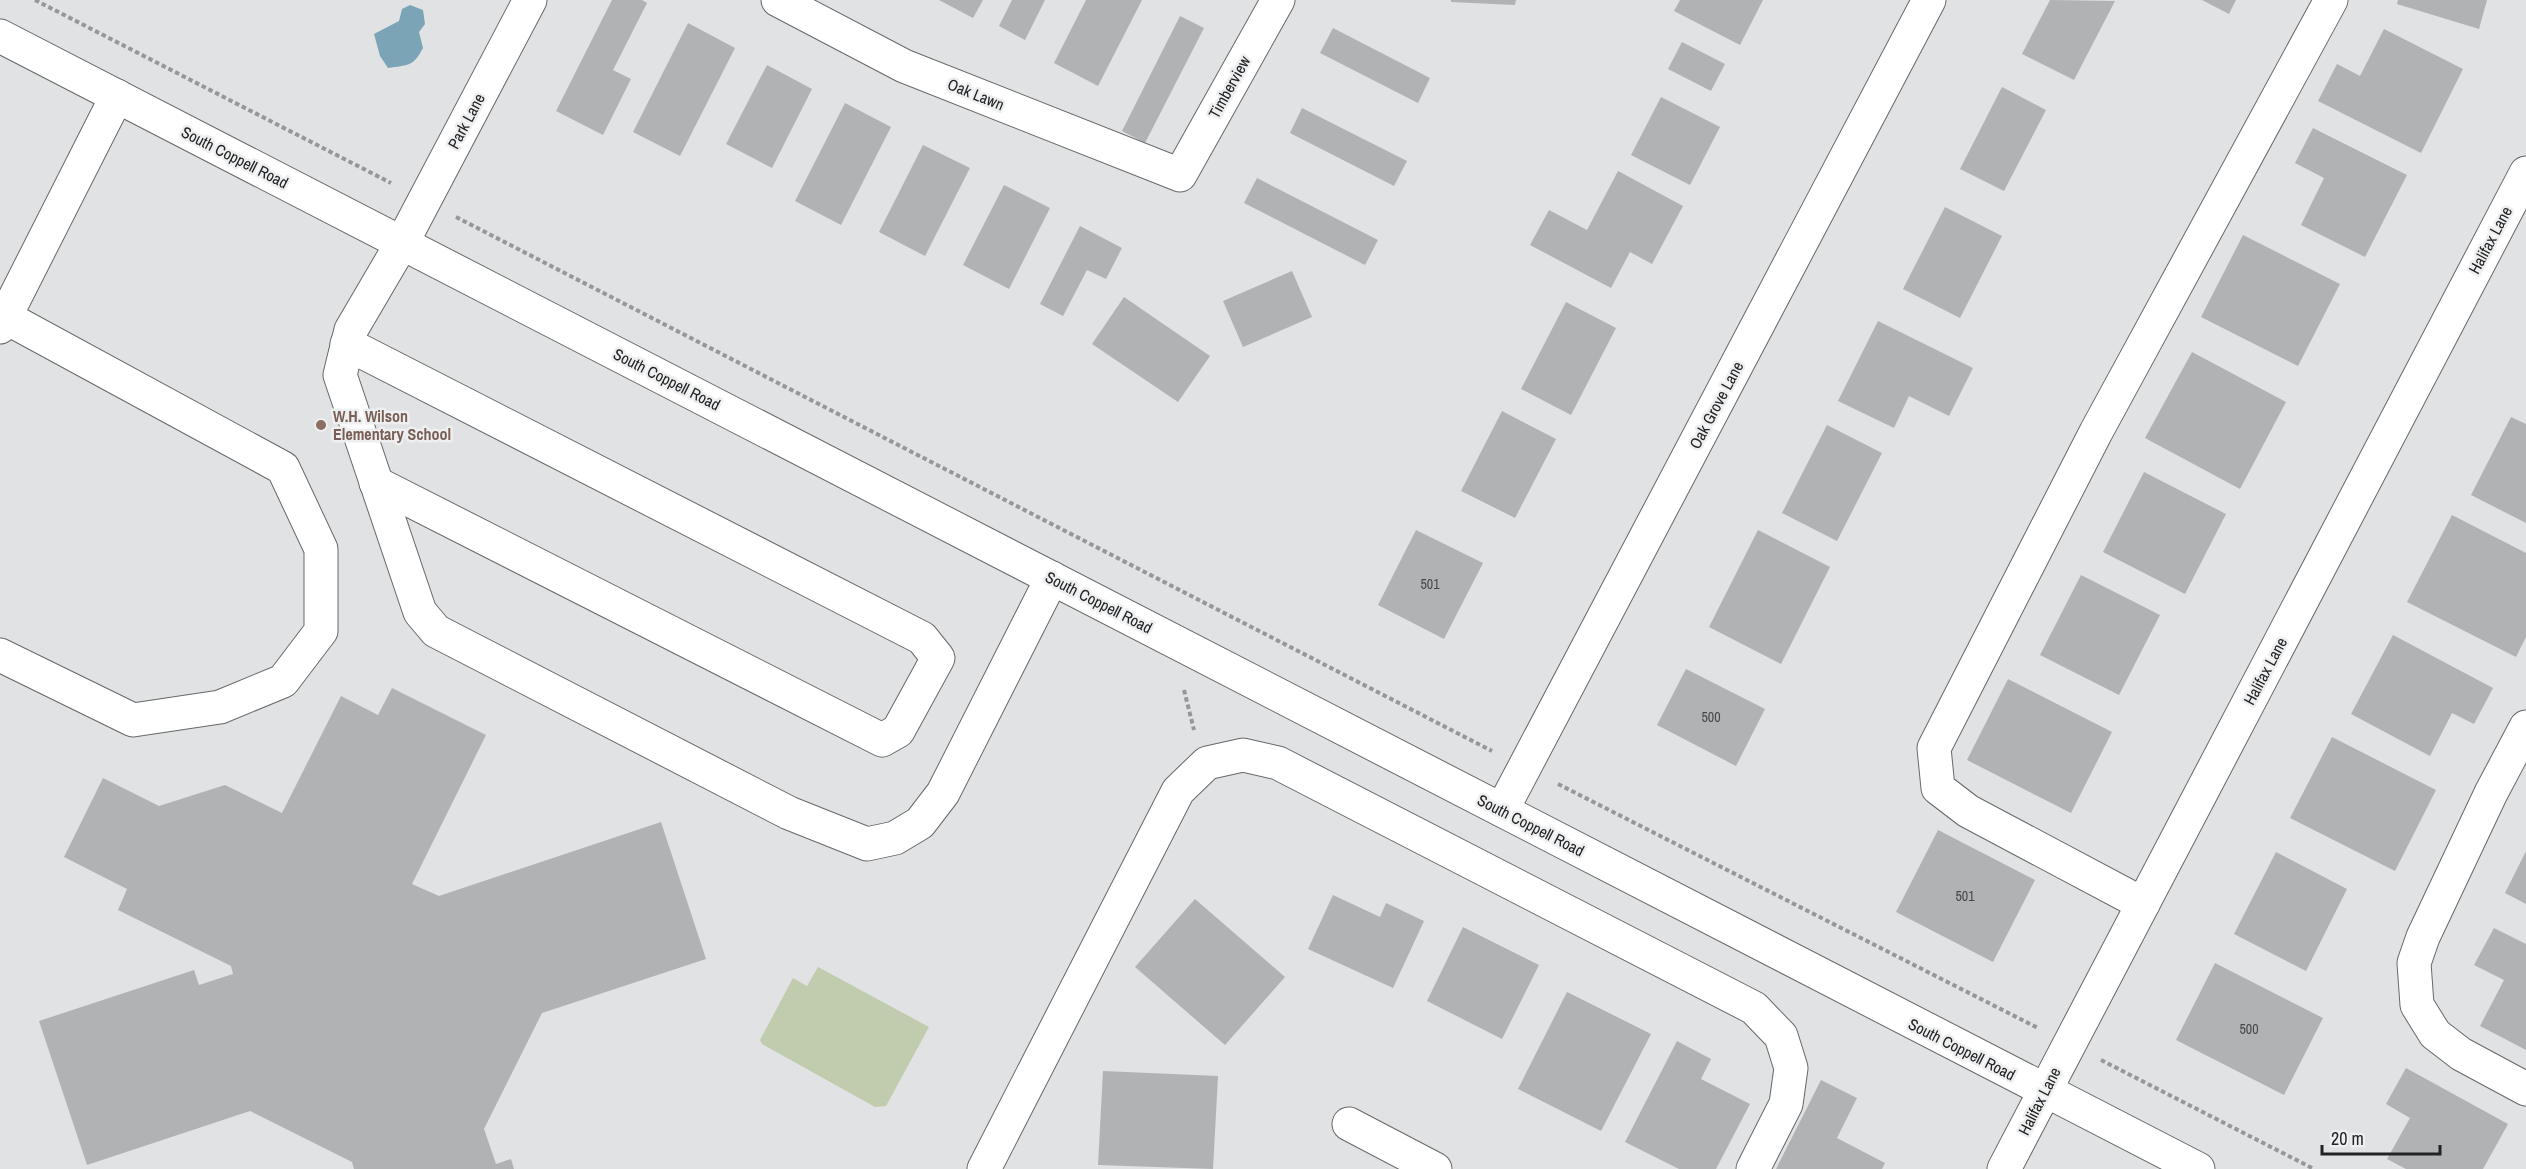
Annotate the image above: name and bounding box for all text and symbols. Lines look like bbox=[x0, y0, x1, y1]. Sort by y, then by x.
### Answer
street label: Timberview bbox=[1203, 51, 1255, 122]
street label: Oak Lawn bbox=[944, 73, 1008, 115]
street label: Park Lane bbox=[442, 89, 490, 153]
street label: South Coppell Road bbox=[178, 121, 292, 193]
street label: Halifax Lane bbox=[2463, 202, 2517, 278]
street label: South Coppell Road bbox=[610, 343, 724, 415]
street label: Oak Grove Lane bbox=[1684, 357, 1748, 453]
place label: W.H. Wilson Elementary School bbox=[333, 405, 451, 445]
marker: W.H. Wilson Elementary School bbox=[314, 418, 328, 432]
street label: South Coppell Road bbox=[1042, 566, 1156, 638]
house number: 501 bbox=[1420, 575, 1440, 593]
street label: Halifax Lane bbox=[2238, 633, 2292, 709]
house number: 500 bbox=[1701, 708, 1721, 726]
street label: South Coppell Road bbox=[1474, 789, 1588, 861]
house number: 501 bbox=[1955, 887, 1975, 905]
street label: South Coppell Road bbox=[1905, 1013, 2019, 1085]
house number: 500 bbox=[2239, 1020, 2259, 1038]
street label: Halifax Lane bbox=[2012, 1063, 2066, 1139]
scale bar bbox=[2322, 1118, 2440, 1156]
text: 20 m bbox=[2331, 1126, 2364, 1151]

